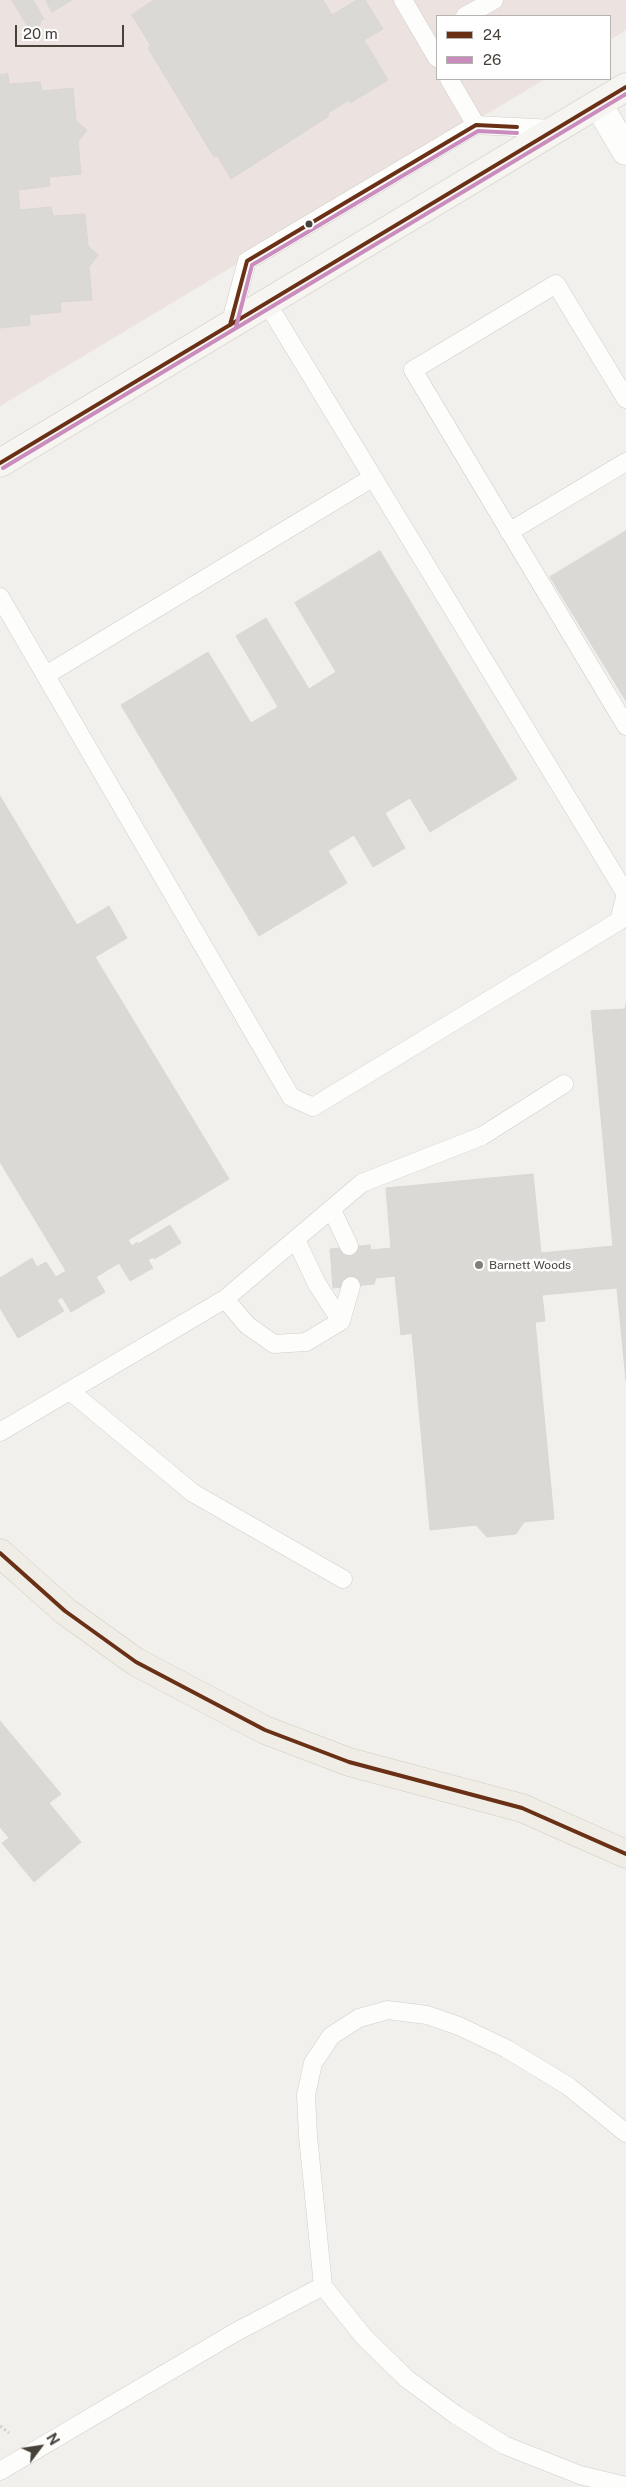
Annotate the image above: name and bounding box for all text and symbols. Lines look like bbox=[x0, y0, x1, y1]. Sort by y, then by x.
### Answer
scale bar bbox=[18, 15, 126, 47]
legend bbox=[436, 15, 611, 80]
text: 20 m bbox=[23, 25, 58, 42]
text: 24 bbox=[483, 26, 501, 43]
text: 26 bbox=[483, 51, 501, 68]
unlabelled marker bbox=[304, 219, 314, 229]
place label: Barnett Woods bbox=[489, 1258, 571, 1272]
marker: Barnett Woods bbox=[473, 1259, 485, 1271]
north arrow bbox=[15, 2422, 65, 2472]
text: N bbox=[43, 2430, 63, 2448]

